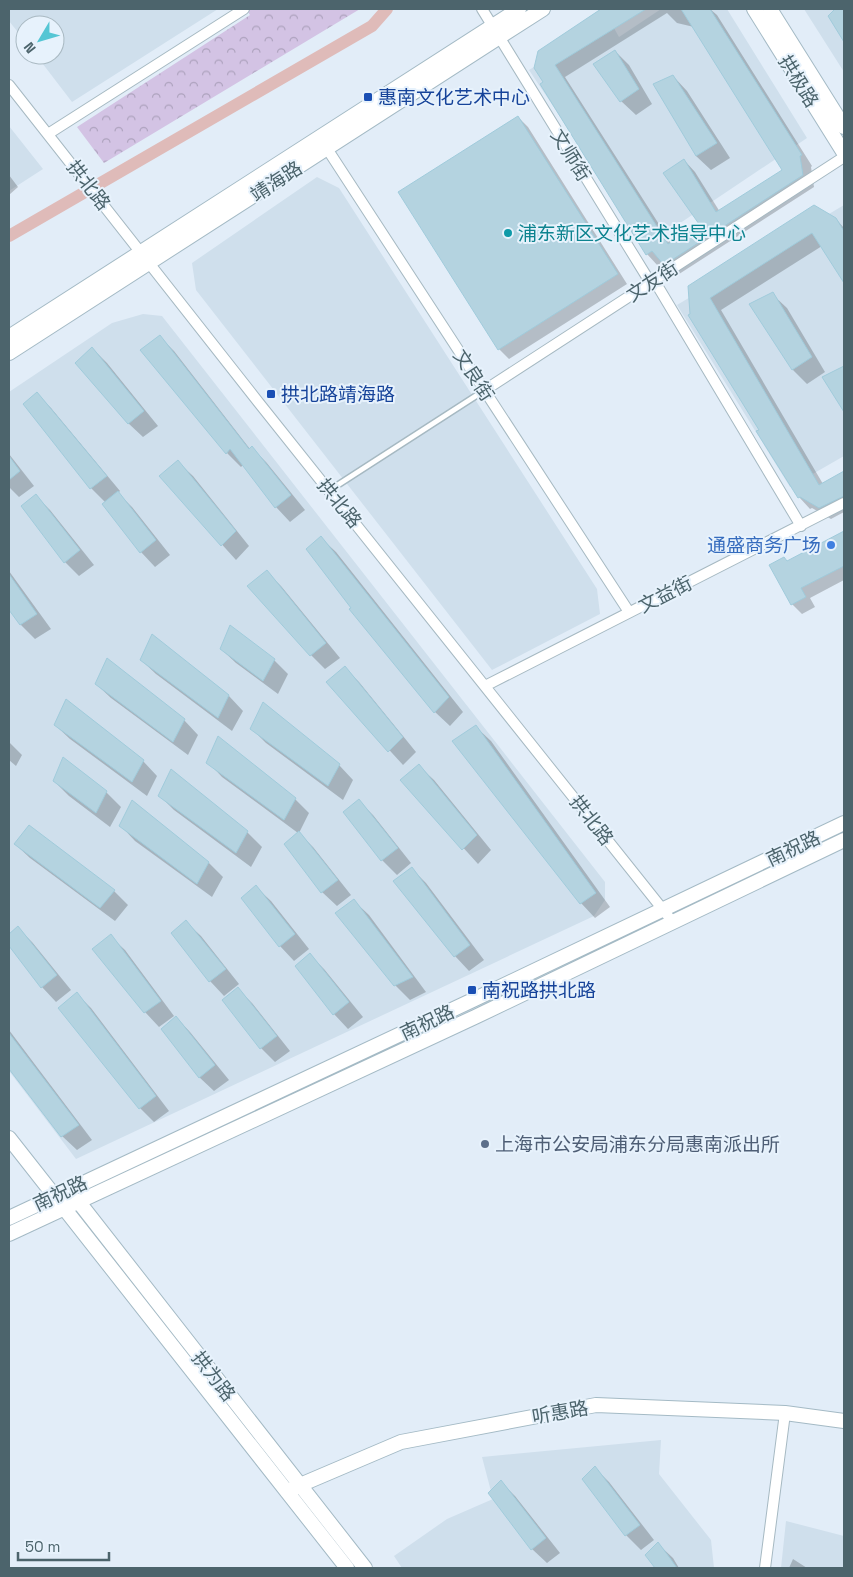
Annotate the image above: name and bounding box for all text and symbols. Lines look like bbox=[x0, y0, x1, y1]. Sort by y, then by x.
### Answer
north arrow bbox=[15, 15, 65, 65]
text: N bbox=[20, 39, 40, 57]
street label: 拱极路 bbox=[773, 50, 824, 112]
place label: 惠南文化艺术中心 bbox=[378, 85, 530, 110]
marker: 惠南文化艺术中心 bbox=[362, 91, 374, 103]
street label: 文师街 bbox=[545, 124, 596, 186]
street label: 拱北路 bbox=[61, 155, 116, 215]
street label: 靖海路 bbox=[246, 155, 307, 207]
place label: 浦东新区文化艺术指导中心 bbox=[518, 221, 746, 246]
marker: 浦东新区文化艺术指导中心 bbox=[502, 227, 514, 239]
street label: 文友街 bbox=[622, 255, 683, 307]
street label: 文良街 bbox=[448, 345, 500, 406]
place label: 拱北路靖海路 bbox=[281, 382, 395, 407]
marker: 拱北路靖海路 bbox=[265, 388, 277, 400]
street label: 拱北路 bbox=[312, 473, 367, 533]
place label: 通盛商务广场 bbox=[707, 533, 821, 558]
marker: 通盛商务广场 bbox=[825, 539, 837, 551]
street label: 文益街 bbox=[634, 570, 696, 619]
street label: 拱北路 bbox=[564, 790, 619, 850]
street label: 南祝路 bbox=[762, 825, 824, 872]
place label: 南祝路拱北路 bbox=[482, 978, 596, 1003]
marker: 南祝路拱北路 bbox=[466, 984, 478, 996]
street label: 南祝路 bbox=[396, 999, 458, 1046]
place label: 上海市公安局浦东分局惠南派出所 bbox=[495, 1132, 780, 1157]
marker: 上海市公安局浦东分局惠南派出所 bbox=[479, 1138, 491, 1150]
street label: 南祝路 bbox=[29, 1170, 91, 1217]
street label: 拱为路 bbox=[186, 1346, 241, 1406]
street label: 听惠路 bbox=[530, 1395, 590, 1430]
scale bar bbox=[18, 1530, 109, 1562]
text: 50 m bbox=[25, 1537, 60, 1556]

